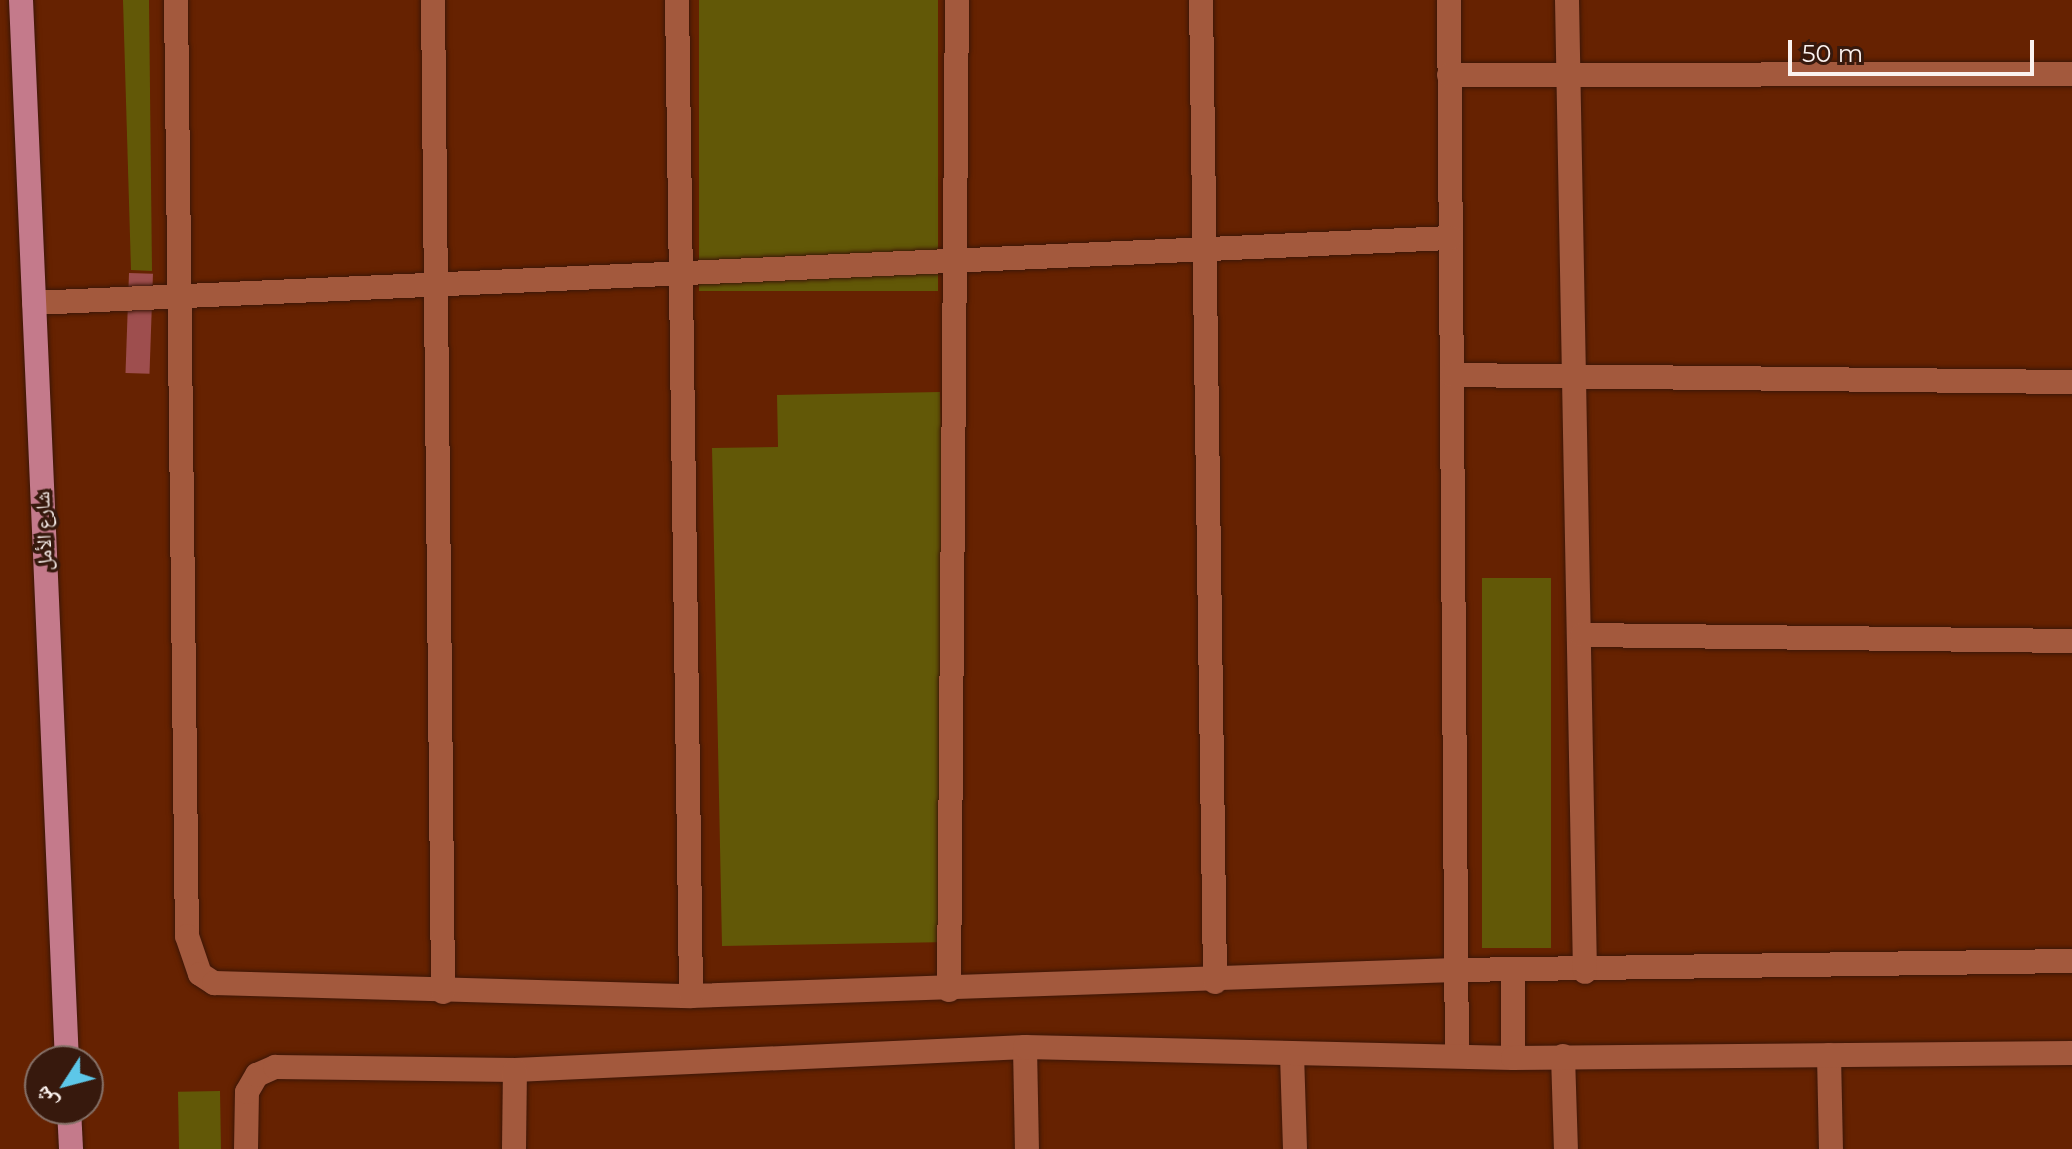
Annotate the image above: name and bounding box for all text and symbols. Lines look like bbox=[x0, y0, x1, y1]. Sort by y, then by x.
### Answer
scale bar bbox=[1792, 24, 2038, 74]
text: 50 m bbox=[1802, 39, 1863, 68]
street label: شارع الأمل bbox=[31, 491, 57, 571]
north arrow bbox=[24, 1045, 104, 1125]
text: ش bbox=[28, 1081, 64, 1116]

